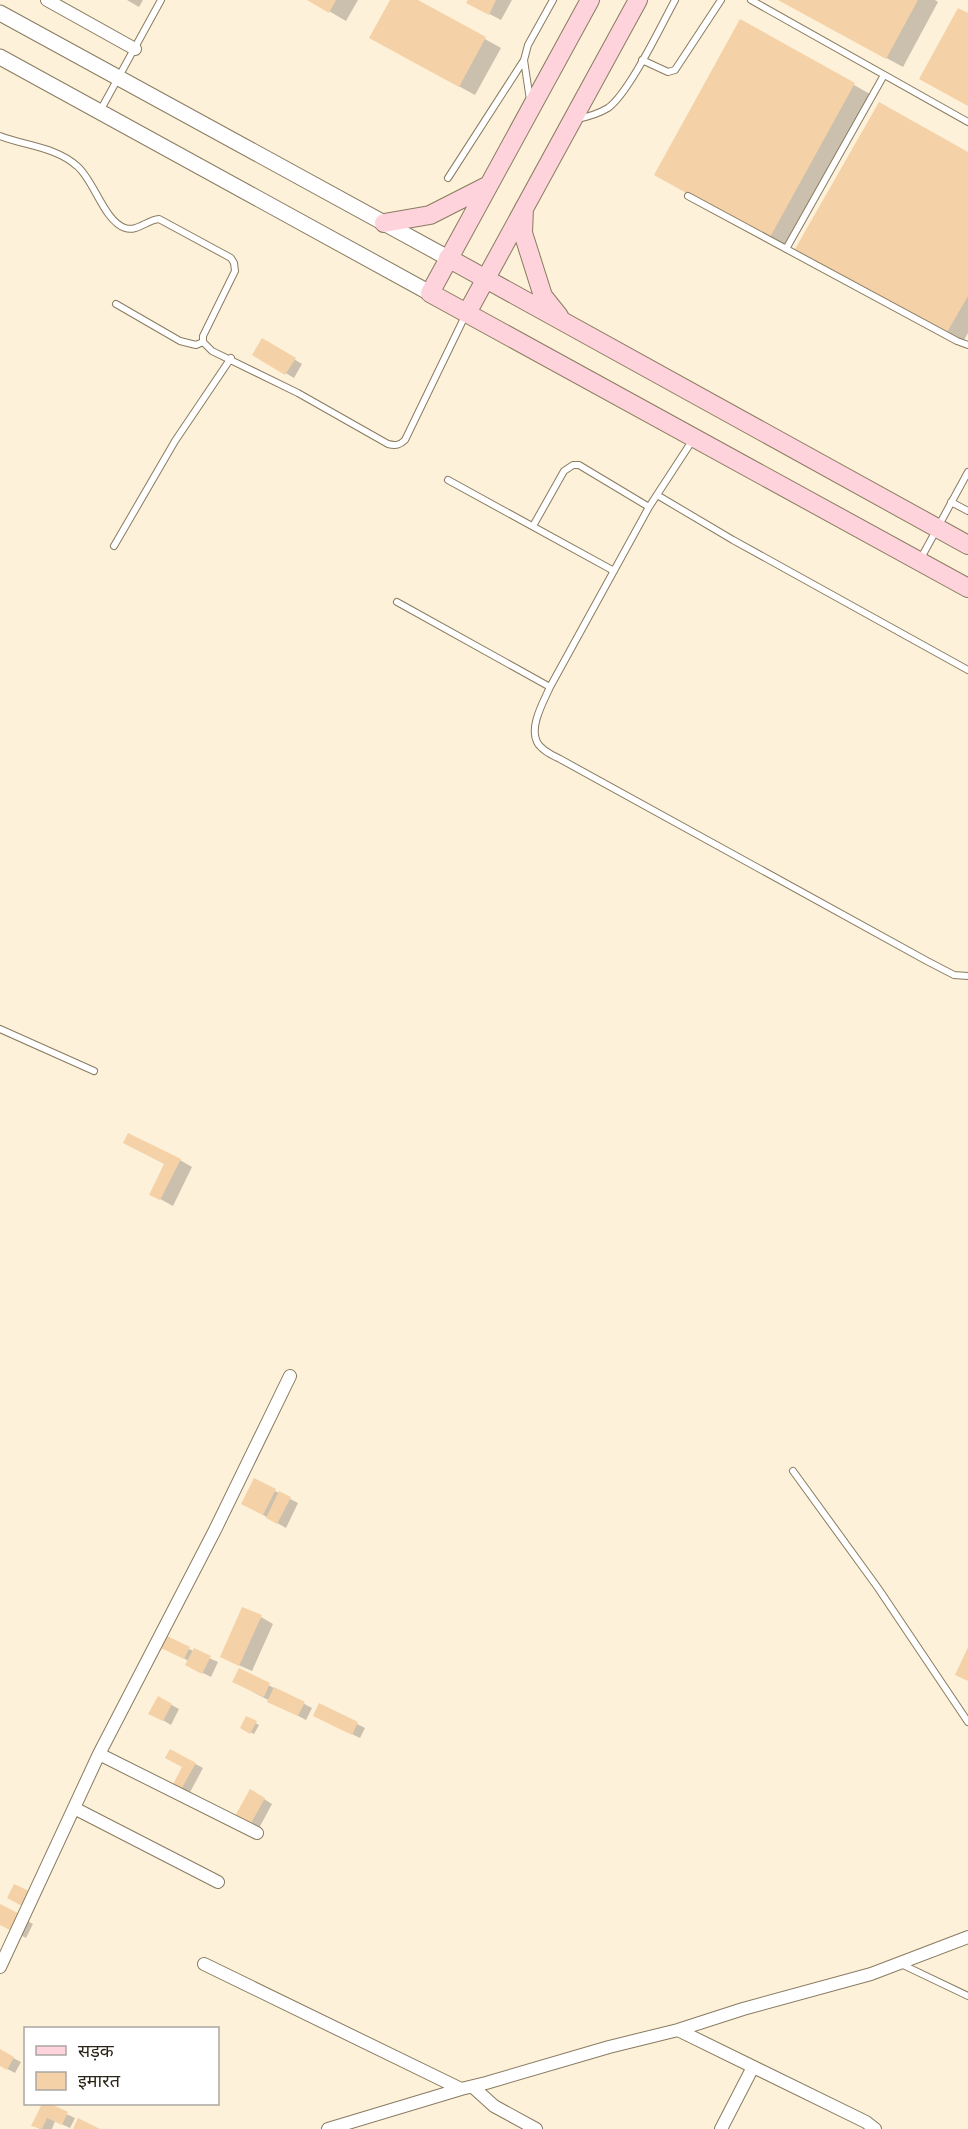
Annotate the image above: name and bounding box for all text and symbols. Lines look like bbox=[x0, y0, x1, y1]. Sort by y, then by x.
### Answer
legend bbox=[24, 2027, 219, 2105]
text: सड़क bbox=[78, 2039, 115, 2062]
text: इमारत bbox=[78, 2069, 121, 2092]

